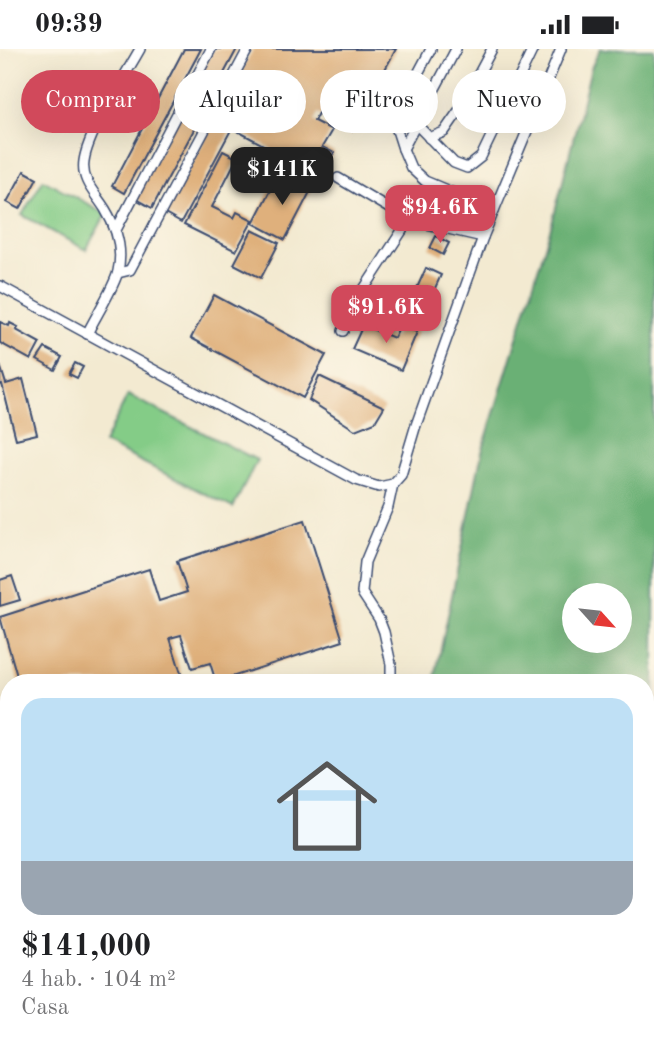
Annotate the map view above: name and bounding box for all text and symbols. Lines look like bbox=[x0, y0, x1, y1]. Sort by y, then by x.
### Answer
text: 09:39 bbox=[35, 12, 103, 38]
chip: Comprar bbox=[21, 70, 160, 133]
chip: Alquilar bbox=[174, 70, 306, 133]
chip: Filtros bbox=[320, 70, 438, 133]
chip: Nuevo bbox=[452, 70, 566, 133]
pin: $141K bbox=[233, 148, 331, 207]
text: $141K bbox=[246, 158, 318, 181]
pin: $94.6K bbox=[383, 185, 497, 245]
text: $94.6K bbox=[401, 196, 479, 219]
pin: $91.6K bbox=[329, 285, 443, 345]
text: $91.6K bbox=[347, 296, 425, 319]
north arrow bbox=[562, 583, 632, 653]
map controls bbox=[562, 583, 632, 653]
icon: home bbox=[264, 743, 390, 869]
text: $141,000 bbox=[21, 932, 151, 962]
text: 4 hab. · 104 m² bbox=[21, 968, 176, 991]
text: Casa bbox=[21, 996, 69, 1019]

